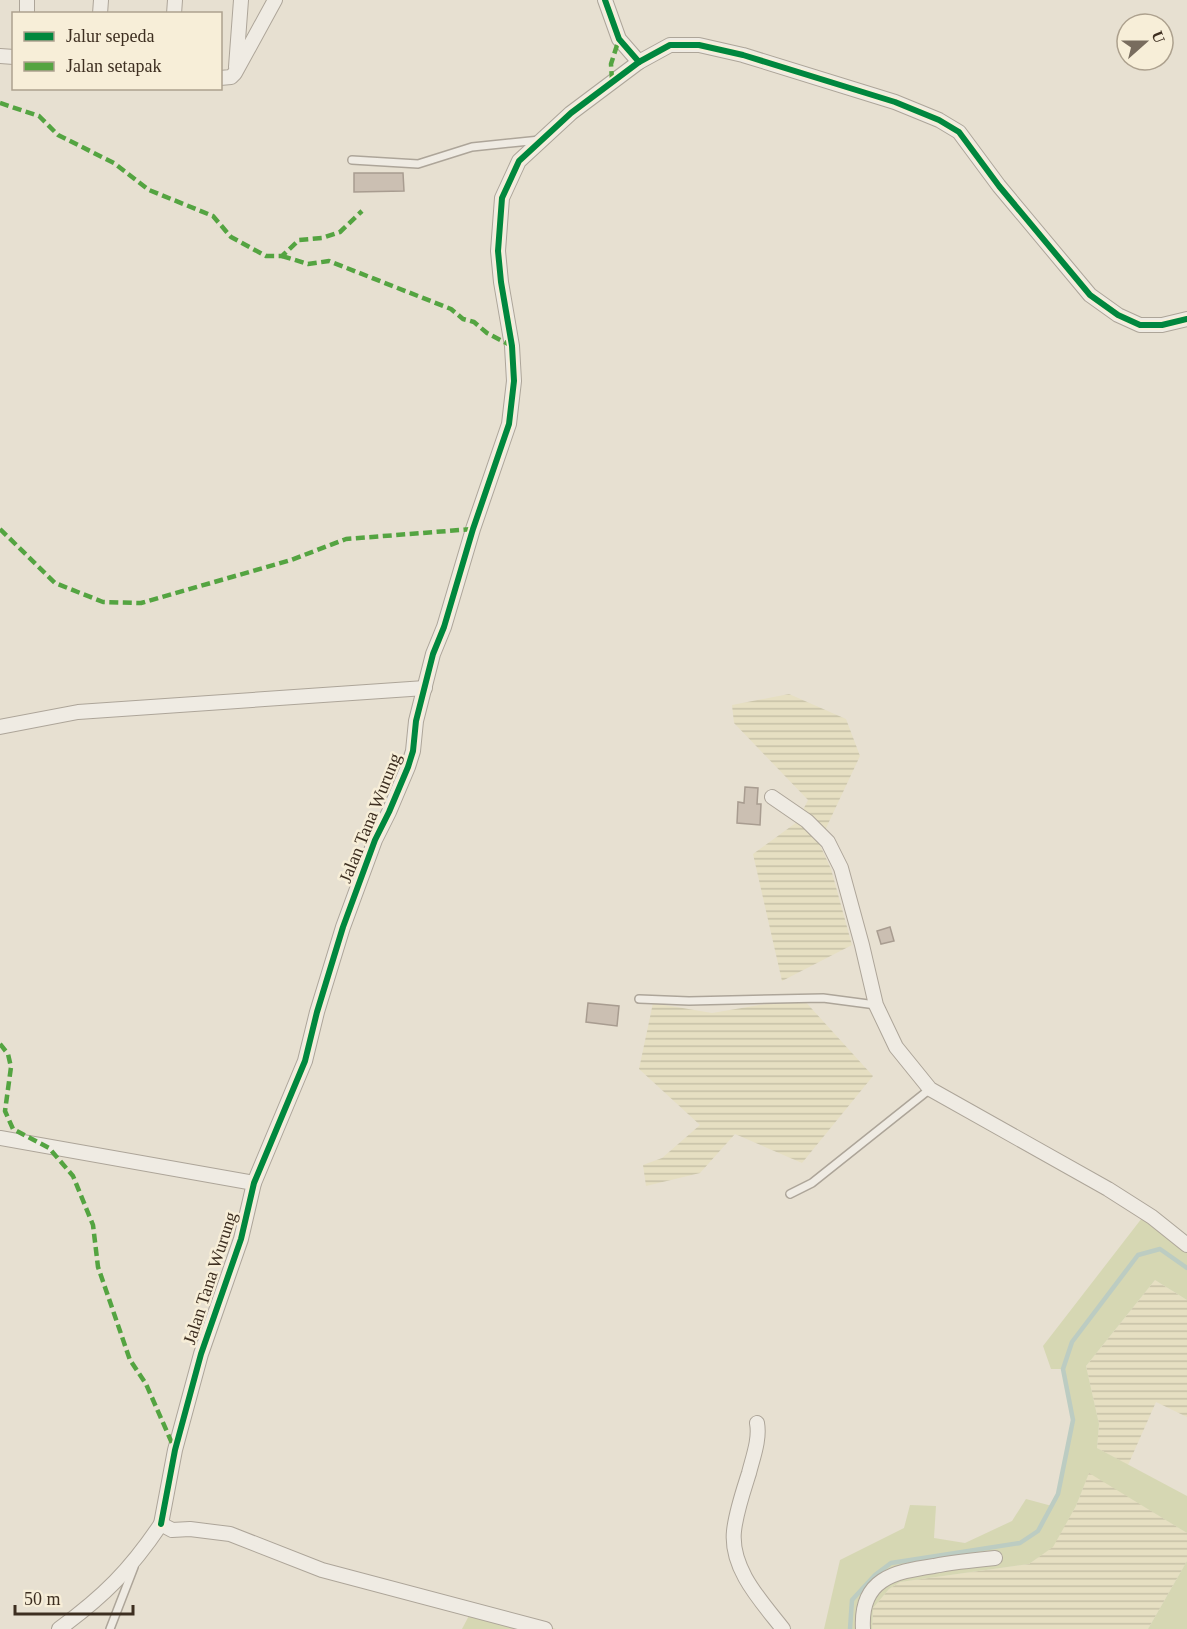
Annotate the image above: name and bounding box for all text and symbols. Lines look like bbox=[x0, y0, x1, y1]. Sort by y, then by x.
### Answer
legend bbox=[12, 12, 222, 90]
north arrow bbox=[1115, 12, 1175, 72]
text: Jalur sepeda bbox=[66, 26, 154, 46]
text: U bbox=[1149, 28, 1169, 46]
text: Jalan setapak bbox=[66, 56, 161, 76]
street label: Jalan Tana Wurung bbox=[335, 750, 405, 886]
street label: Jalan Tana Wurung bbox=[179, 1209, 241, 1347]
scale bar bbox=[15, 1578, 134, 1616]
text: 50 m bbox=[24, 1589, 61, 1609]

